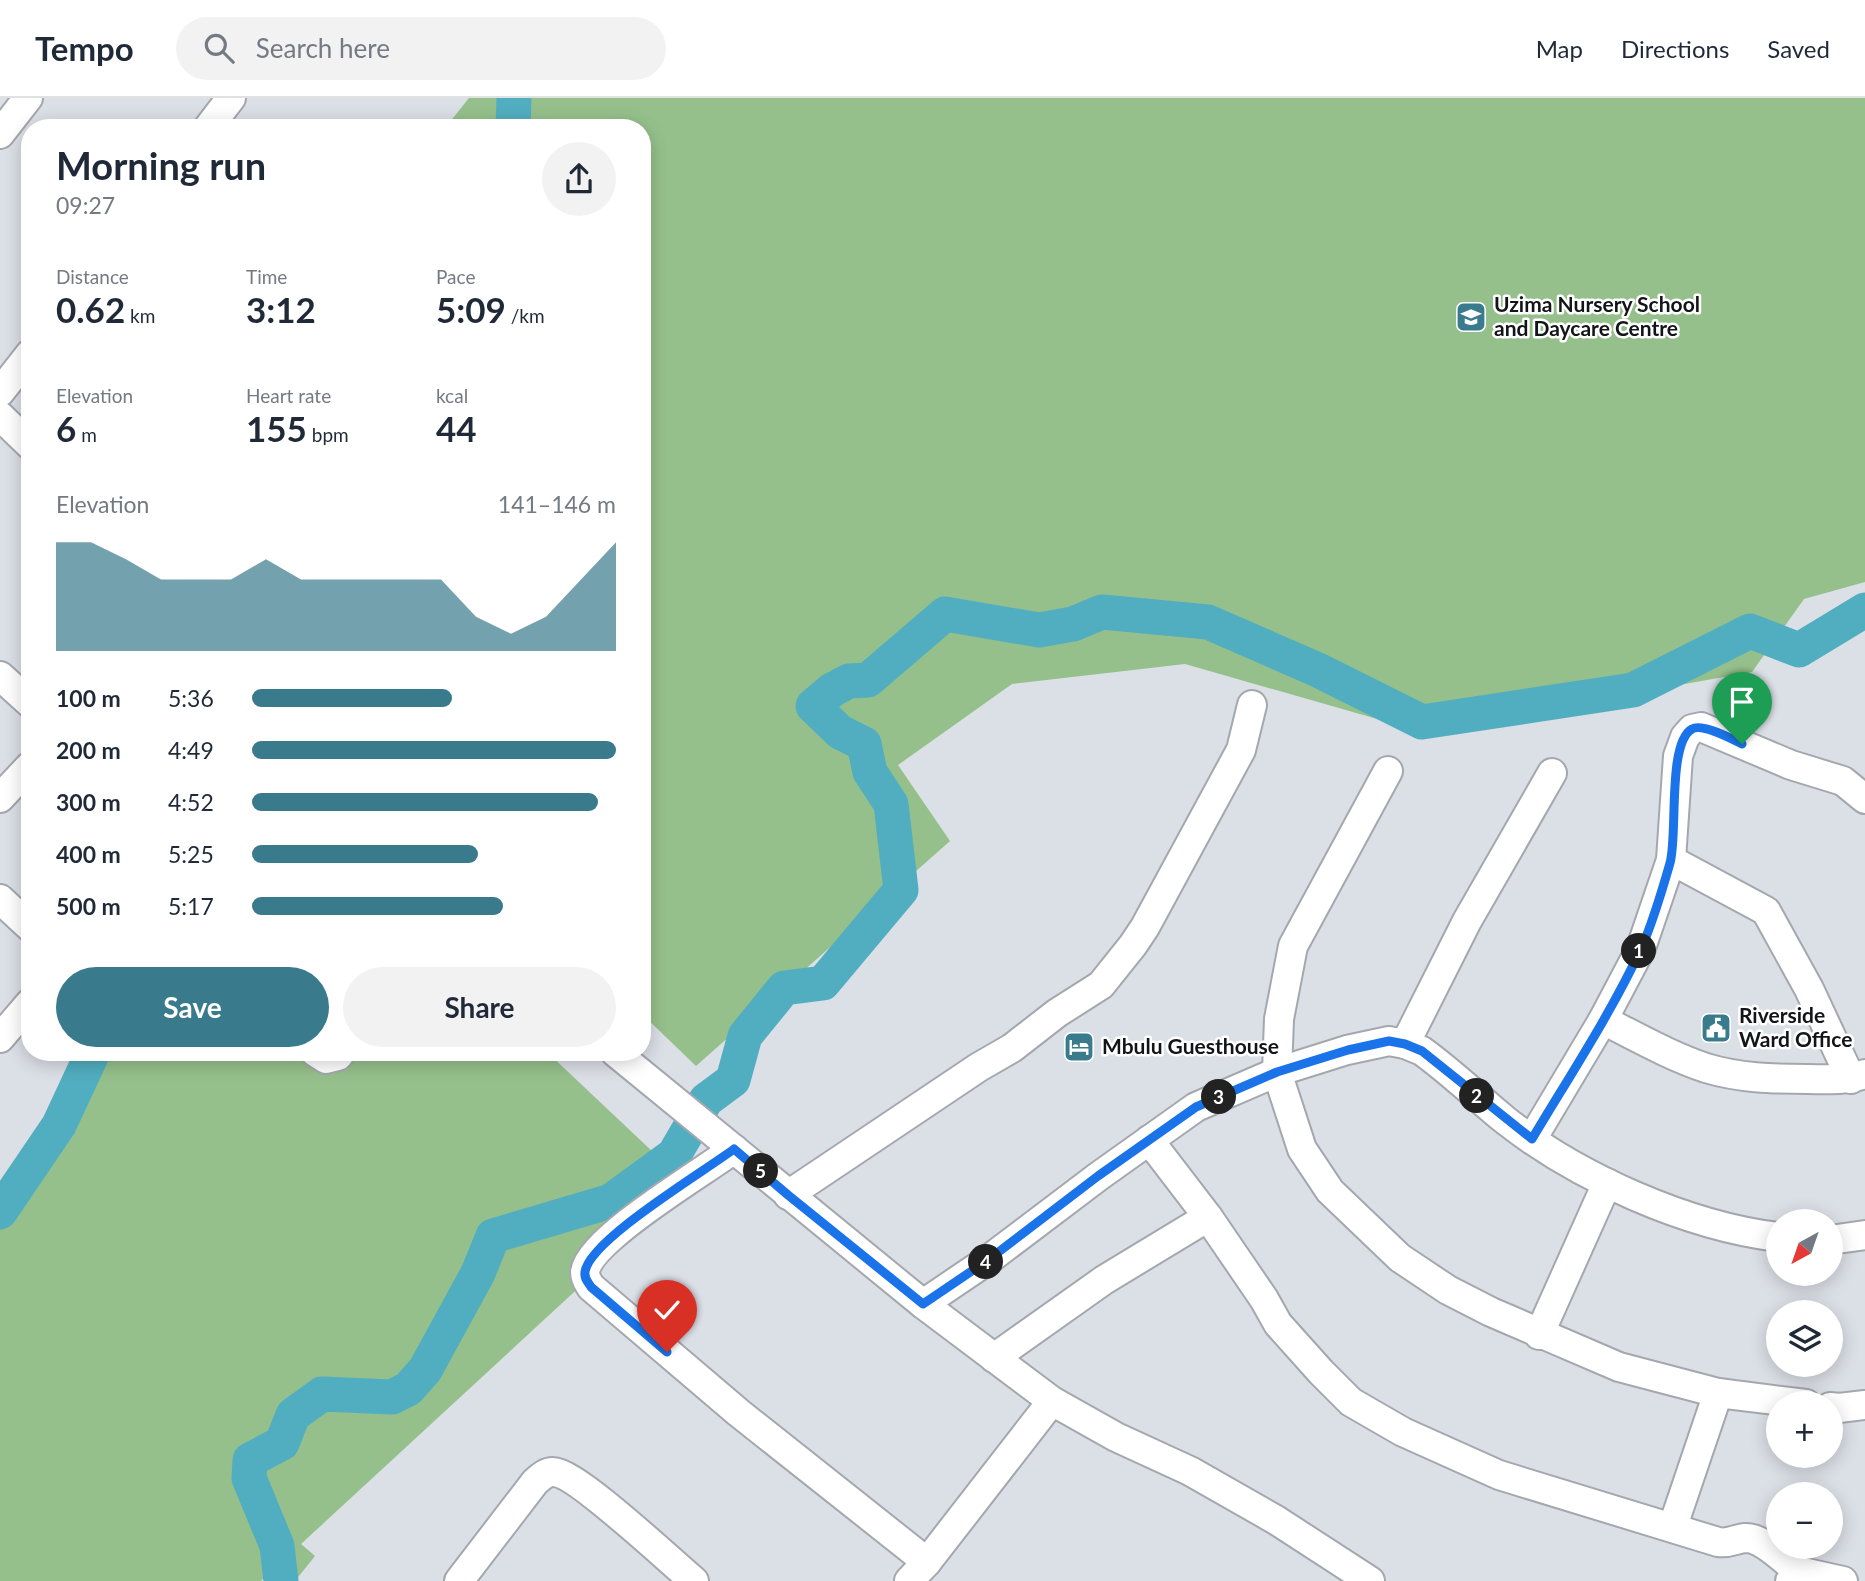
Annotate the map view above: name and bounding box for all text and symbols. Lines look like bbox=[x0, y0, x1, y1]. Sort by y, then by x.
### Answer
search box bbox=[176, 17, 666, 80]
text: Tempo bbox=[35, 28, 134, 68]
icon: search bbox=[200, 29, 238, 67]
text: Search here bbox=[256, 32, 390, 64]
text: Map bbox=[1536, 34, 1583, 63]
text: Directions bbox=[1621, 34, 1729, 63]
text: Saved bbox=[1767, 34, 1830, 63]
text: Morning run bbox=[56, 142, 266, 188]
button: share bbox=[542, 142, 616, 216]
text: 09:27 bbox=[56, 191, 115, 219]
text: Distance bbox=[56, 265, 129, 288]
text: Time bbox=[246, 265, 287, 288]
text: Pace bbox=[436, 265, 475, 288]
text: 0.62 bbox=[56, 288, 125, 330]
text: 3:12 bbox=[246, 288, 316, 330]
text: 5:09 bbox=[436, 288, 506, 330]
place label: Uzima Nursery School and Daycare Centre bbox=[1494, 291, 1700, 340]
school or university icon: Uzima Nursery School and Daycare Centre bbox=[1454, 300, 1488, 334]
text: km bbox=[125, 304, 155, 327]
text: /km bbox=[506, 304, 545, 327]
text: Elevation bbox=[56, 384, 133, 407]
text: Heart rate bbox=[246, 384, 331, 407]
text: kcal bbox=[436, 384, 468, 407]
text: 6 bbox=[56, 407, 76, 449]
text: 155 bbox=[246, 407, 307, 449]
text: 44 bbox=[436, 407, 477, 449]
text: m bbox=[76, 423, 97, 446]
text: bpm bbox=[307, 423, 349, 446]
text: Elevation bbox=[56, 490, 149, 518]
text: 141–146 m bbox=[498, 490, 616, 518]
pin bbox=[1712, 672, 1772, 744]
icon: arrive bbox=[1723, 683, 1761, 721]
text: 100 m bbox=[56, 684, 121, 712]
text: 5:36 bbox=[168, 684, 214, 712]
text: 200 m bbox=[56, 736, 121, 764]
text: 4:49 bbox=[168, 736, 214, 764]
text: 300 m bbox=[56, 788, 121, 816]
text: 4:52 bbox=[168, 788, 214, 816]
text: 400 m bbox=[56, 840, 121, 868]
text: 5:25 bbox=[168, 840, 214, 868]
text: 500 m bbox=[56, 892, 121, 920]
text: 5:17 bbox=[168, 892, 214, 920]
pin: 1 bbox=[1622, 934, 1656, 968]
text: 1 bbox=[1633, 939, 1644, 962]
button: Save bbox=[56, 967, 329, 1047]
button: Share bbox=[343, 967, 616, 1047]
place label: Riverside Ward Office bbox=[1739, 1002, 1852, 1051]
public building icon: Riverside Ward Office bbox=[1699, 1011, 1733, 1045]
hotel icon: Mbulu Guesthouse bbox=[1062, 1030, 1096, 1064]
place label: Mbulu Guesthouse bbox=[1102, 1033, 1279, 1058]
pin: 2 bbox=[1460, 1079, 1494, 1114]
pin: 3 bbox=[1202, 1080, 1236, 1114]
text: 2 bbox=[1471, 1084, 1482, 1107]
text: 3 bbox=[1213, 1085, 1224, 1108]
pin: 5 bbox=[744, 1154, 778, 1188]
text: 5 bbox=[755, 1159, 766, 1182]
north arrow bbox=[1766, 1209, 1843, 1286]
map controls bbox=[1766, 1209, 1843, 1559]
pin: 4 bbox=[968, 1244, 1004, 1280]
text: 4 bbox=[980, 1250, 991, 1273]
pin bbox=[637, 1280, 697, 1352]
icon: check bbox=[648, 1291, 686, 1329]
button: layers bbox=[1766, 1300, 1843, 1377]
button: + bbox=[1766, 1391, 1843, 1468]
button: − bbox=[1766, 1482, 1843, 1559]

